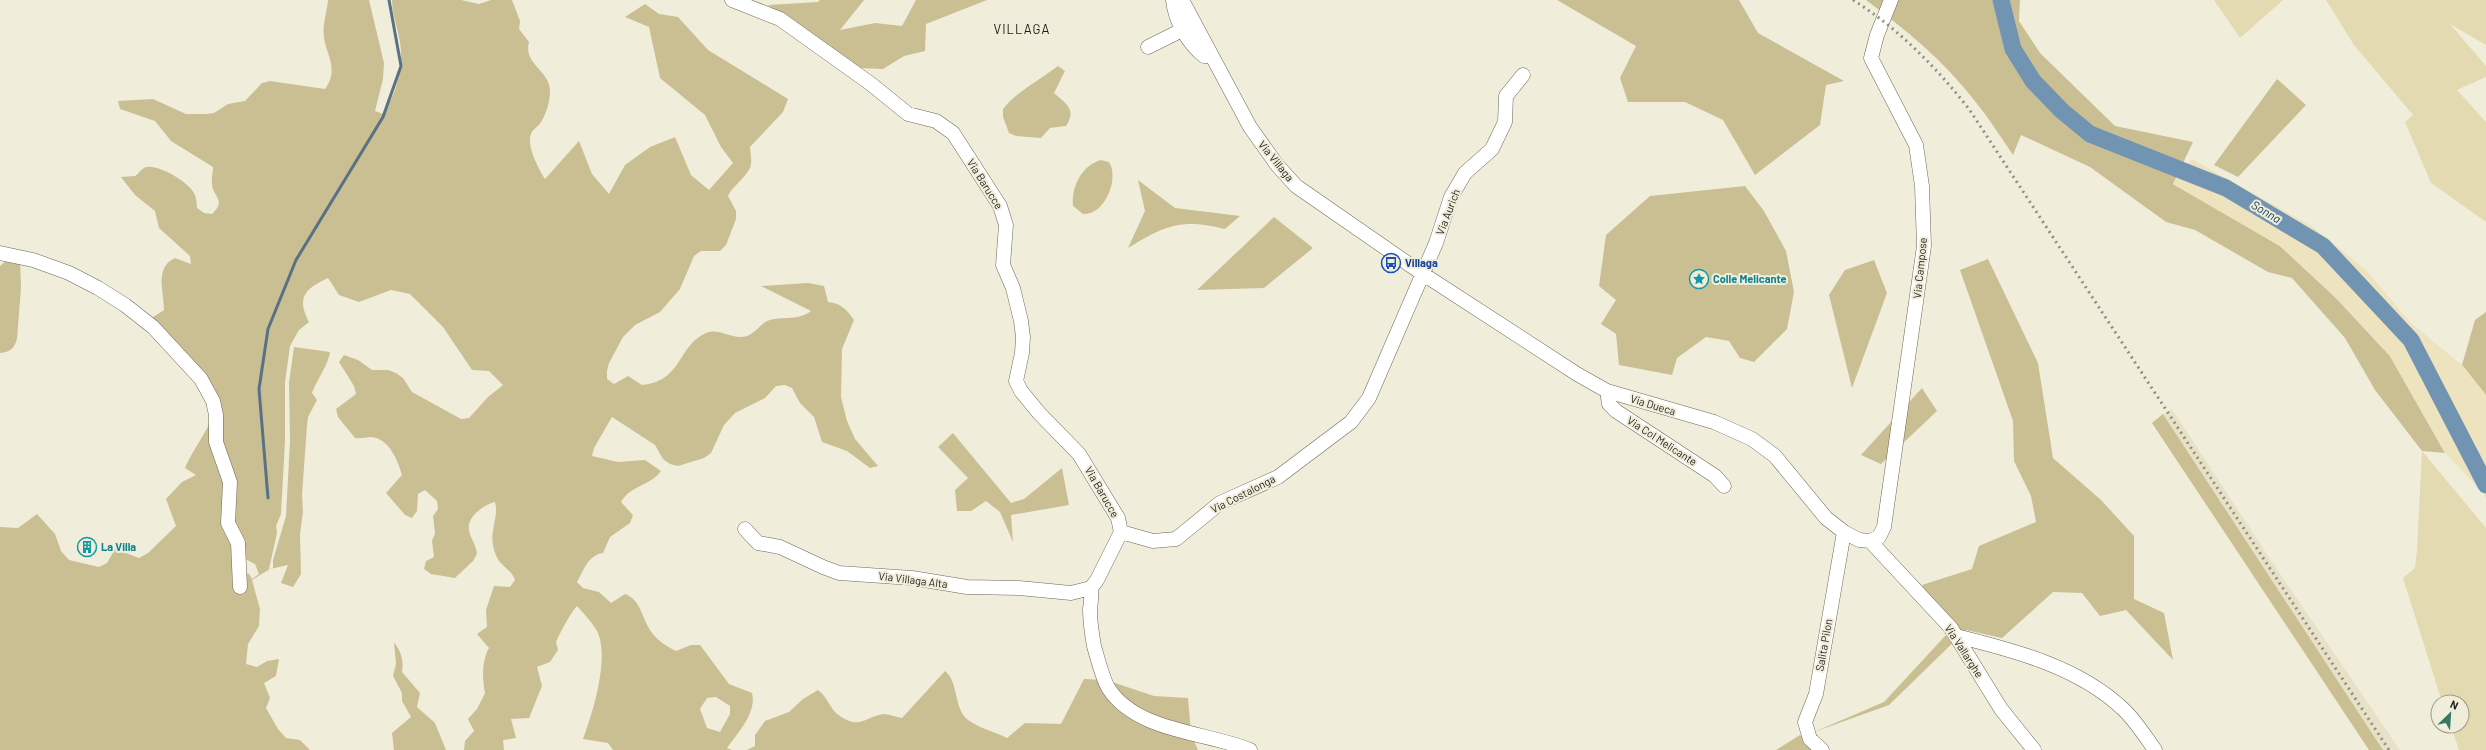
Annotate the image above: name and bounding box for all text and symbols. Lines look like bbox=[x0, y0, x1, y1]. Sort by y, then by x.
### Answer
district label: VILLAGA bbox=[994, 21, 1050, 37]
street label: Via Villaga bbox=[1256, 138, 1297, 184]
street label: Via Barucce bbox=[965, 156, 1006, 211]
street label: Via Aurich bbox=[1433, 187, 1462, 237]
water label: Sonna bbox=[2249, 197, 2284, 225]
street label: Via Campose bbox=[1910, 237, 1929, 299]
bus stop icon: Villaga bbox=[1380, 252, 1402, 274]
place label: Villaga bbox=[1405, 256, 1438, 269]
place icon: Colle Melicante bbox=[1688, 268, 1710, 290]
place label: Colle Melicante bbox=[1713, 272, 1787, 285]
street label: Via Dueca bbox=[1629, 391, 1677, 418]
street label: Via Col Melicante bbox=[1625, 413, 1700, 468]
street label: Via Barucce bbox=[1083, 464, 1122, 520]
street label: Via Costalonga bbox=[1208, 472, 1277, 515]
building icon: La Villa bbox=[76, 536, 98, 558]
place label: La Villa bbox=[101, 540, 136, 553]
street label: Via Villaga Alta bbox=[878, 569, 948, 590]
street label: Salita Pilon bbox=[1813, 618, 1835, 672]
street label: Via Vallarghe bbox=[1942, 622, 1987, 680]
north arrow bbox=[2430, 694, 2470, 734]
text: N bbox=[2448, 697, 2461, 712]

